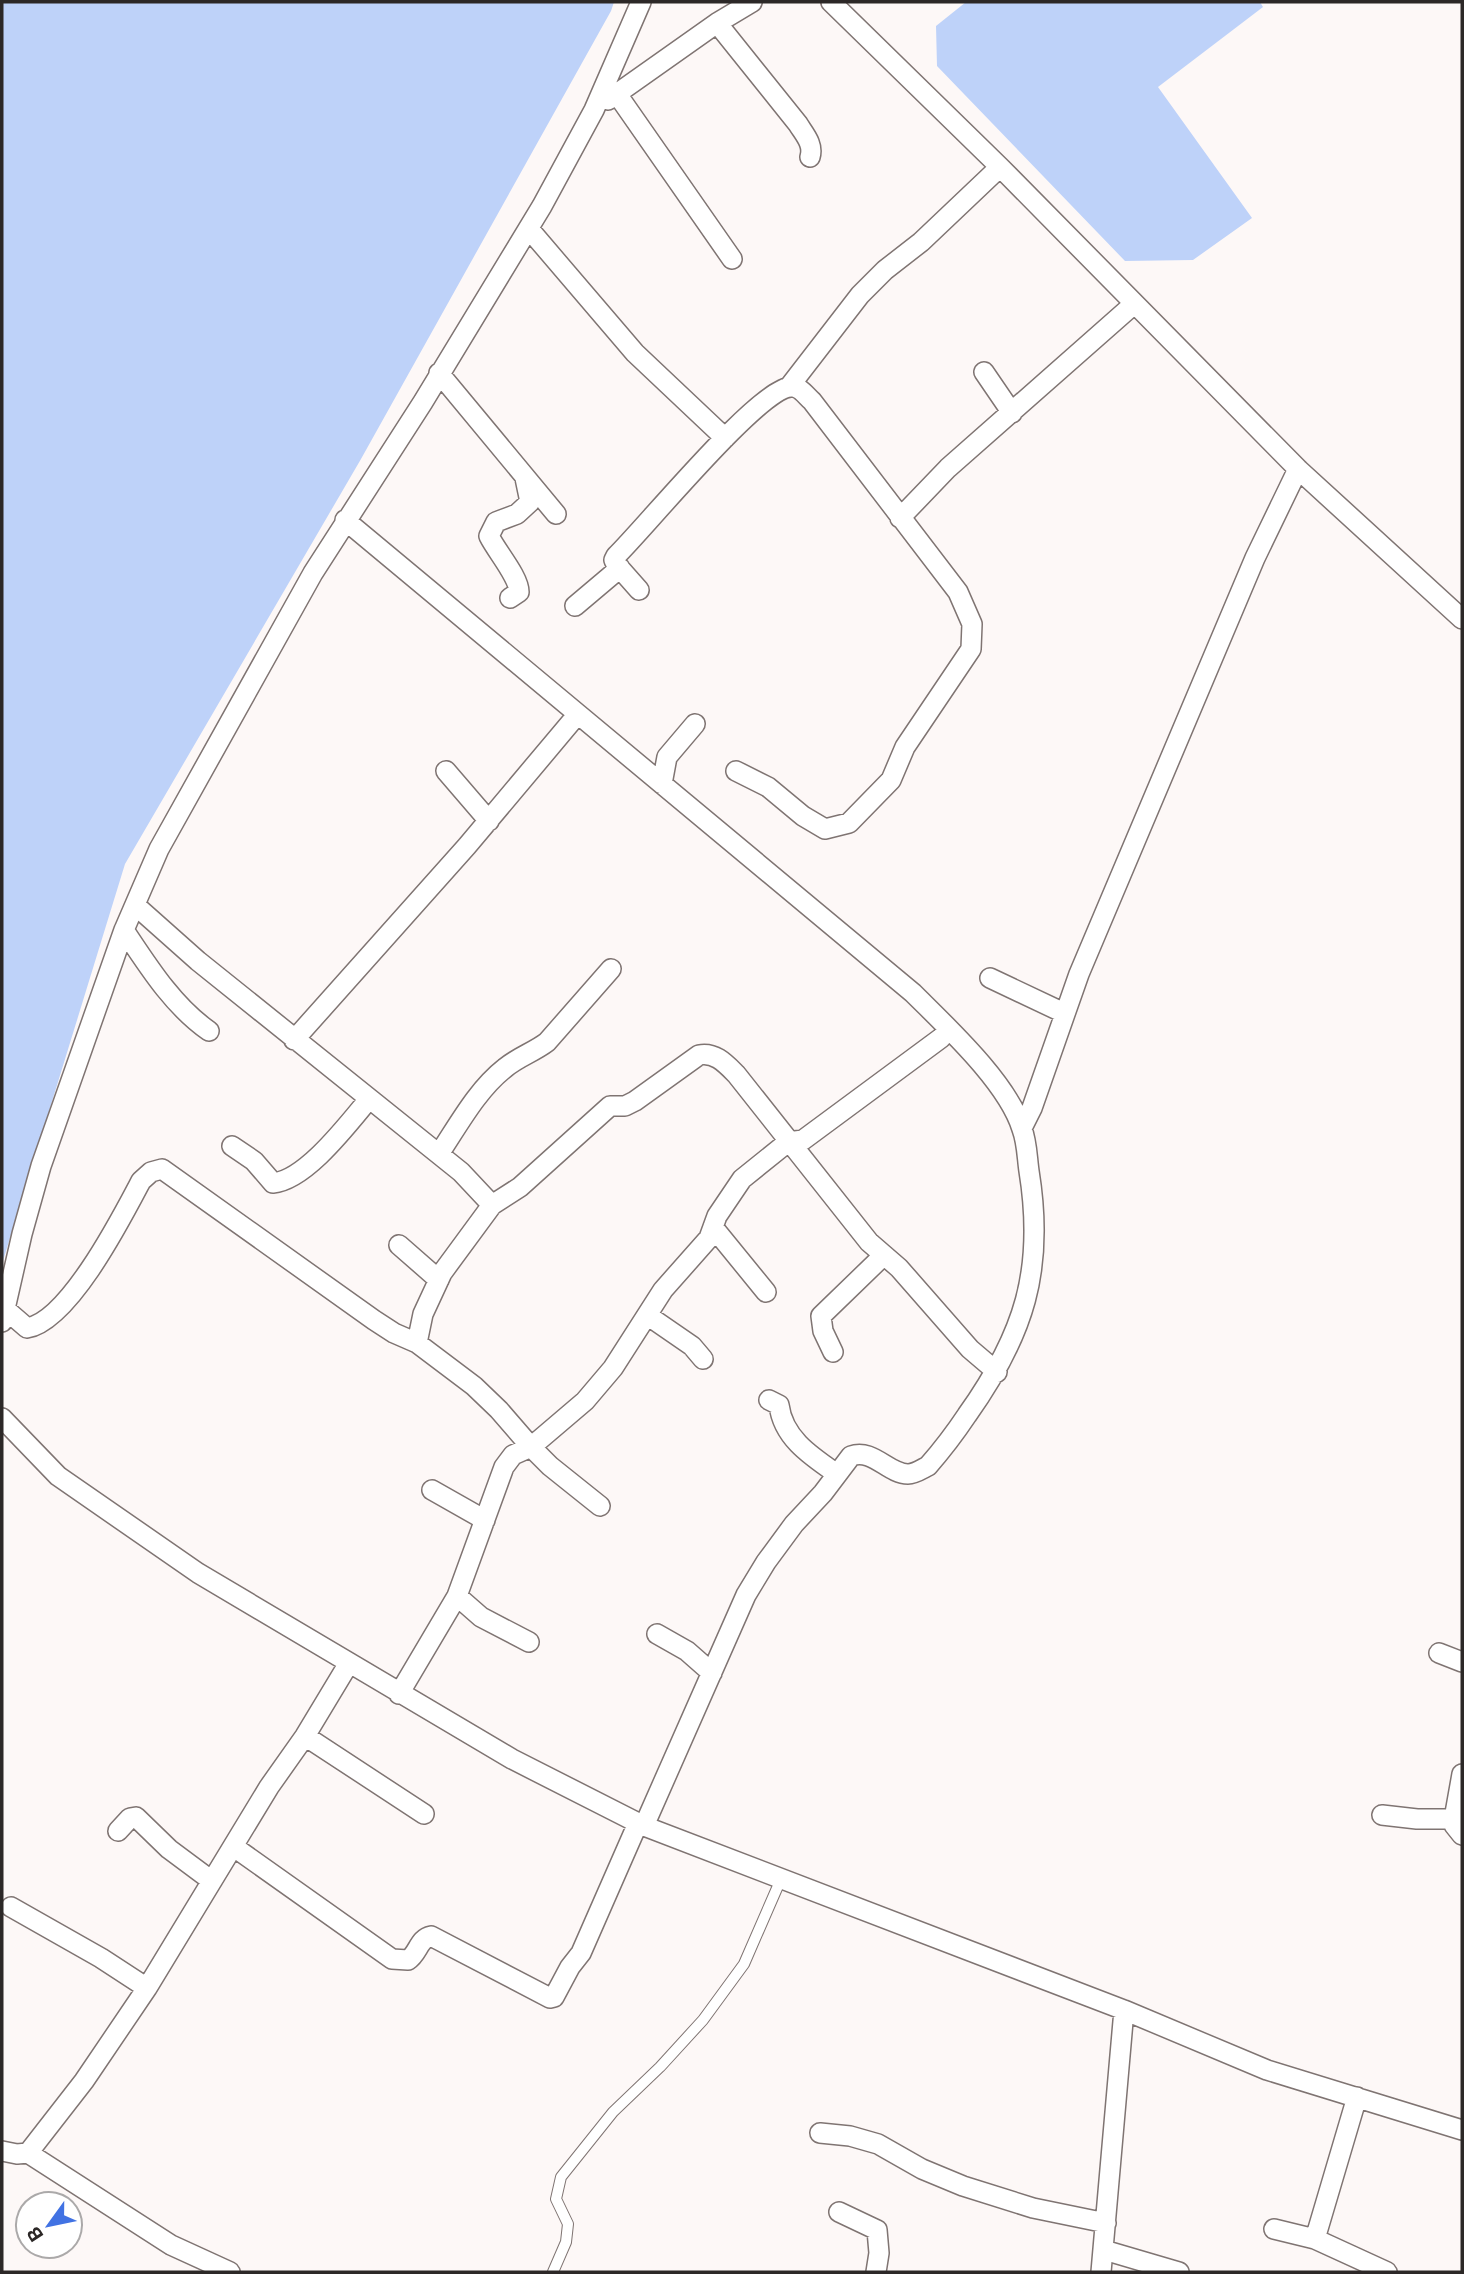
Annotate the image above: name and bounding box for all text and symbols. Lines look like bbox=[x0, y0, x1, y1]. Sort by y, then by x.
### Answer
north arrow bbox=[14, 2190, 84, 2260]
text: B bbox=[22, 2223, 48, 2246]

